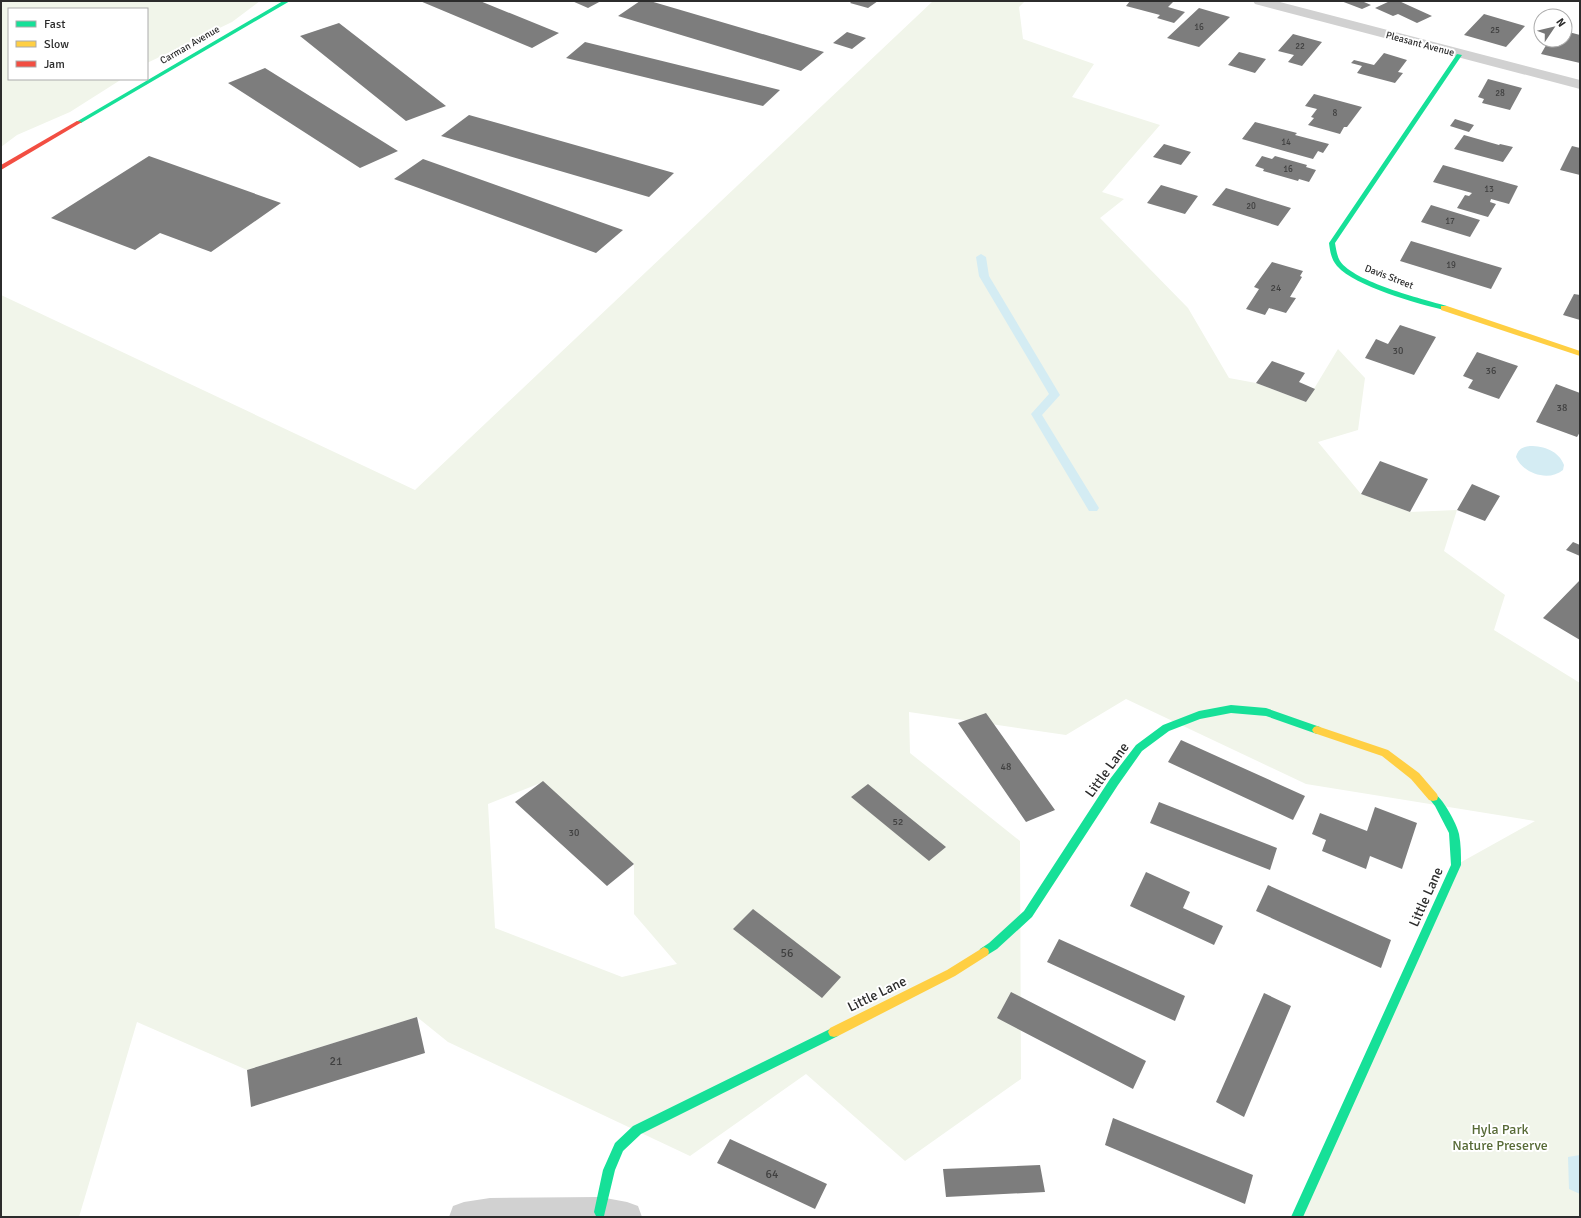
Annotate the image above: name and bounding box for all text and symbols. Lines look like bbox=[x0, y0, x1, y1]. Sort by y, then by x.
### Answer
legend bbox=[8, 8, 148, 80]
north arrow bbox=[1533, 8, 1573, 48]
text: N bbox=[1553, 16, 1568, 29]
text: Fast bbox=[44, 17, 65, 32]
house number: 16 bbox=[1194, 22, 1204, 33]
street label: Carman Avenue bbox=[158, 23, 222, 67]
house number: 25 bbox=[1490, 25, 1500, 36]
street label: Pleasant Avenue bbox=[1384, 29, 1456, 59]
text: Slow bbox=[44, 37, 69, 52]
house number: 22 bbox=[1295, 41, 1305, 52]
text: Jam bbox=[44, 57, 65, 72]
house number: 28 bbox=[1495, 88, 1505, 99]
house number: 8 bbox=[1333, 108, 1338, 119]
house number: 14 bbox=[1281, 137, 1291, 148]
house number: 16 bbox=[1283, 164, 1293, 175]
house number: 13 bbox=[1484, 184, 1494, 195]
house number: 20 bbox=[1246, 201, 1256, 212]
house number: 17 bbox=[1445, 216, 1455, 227]
house number: 19 bbox=[1446, 260, 1456, 271]
street label: Davis Street bbox=[1363, 262, 1415, 292]
house number: 24 bbox=[1271, 282, 1282, 294]
house number: 30 bbox=[1393, 345, 1403, 357]
house number: 36 bbox=[1486, 365, 1496, 377]
house number: 38 bbox=[1557, 402, 1567, 414]
street label: Little Lane bbox=[1081, 739, 1133, 801]
house number: 48 bbox=[1001, 761, 1011, 773]
house number: 52 bbox=[893, 816, 903, 828]
house number: 30 bbox=[569, 827, 579, 839]
street label: Little Lane bbox=[1405, 865, 1447, 929]
house number: 56 bbox=[781, 946, 793, 961]
street label: Little Lane bbox=[845, 972, 909, 1016]
house number: 21 bbox=[330, 1054, 342, 1069]
park label: Hyla Park Nature Preserve bbox=[1452, 1121, 1548, 1154]
house number: 64 bbox=[766, 1167, 779, 1182]

